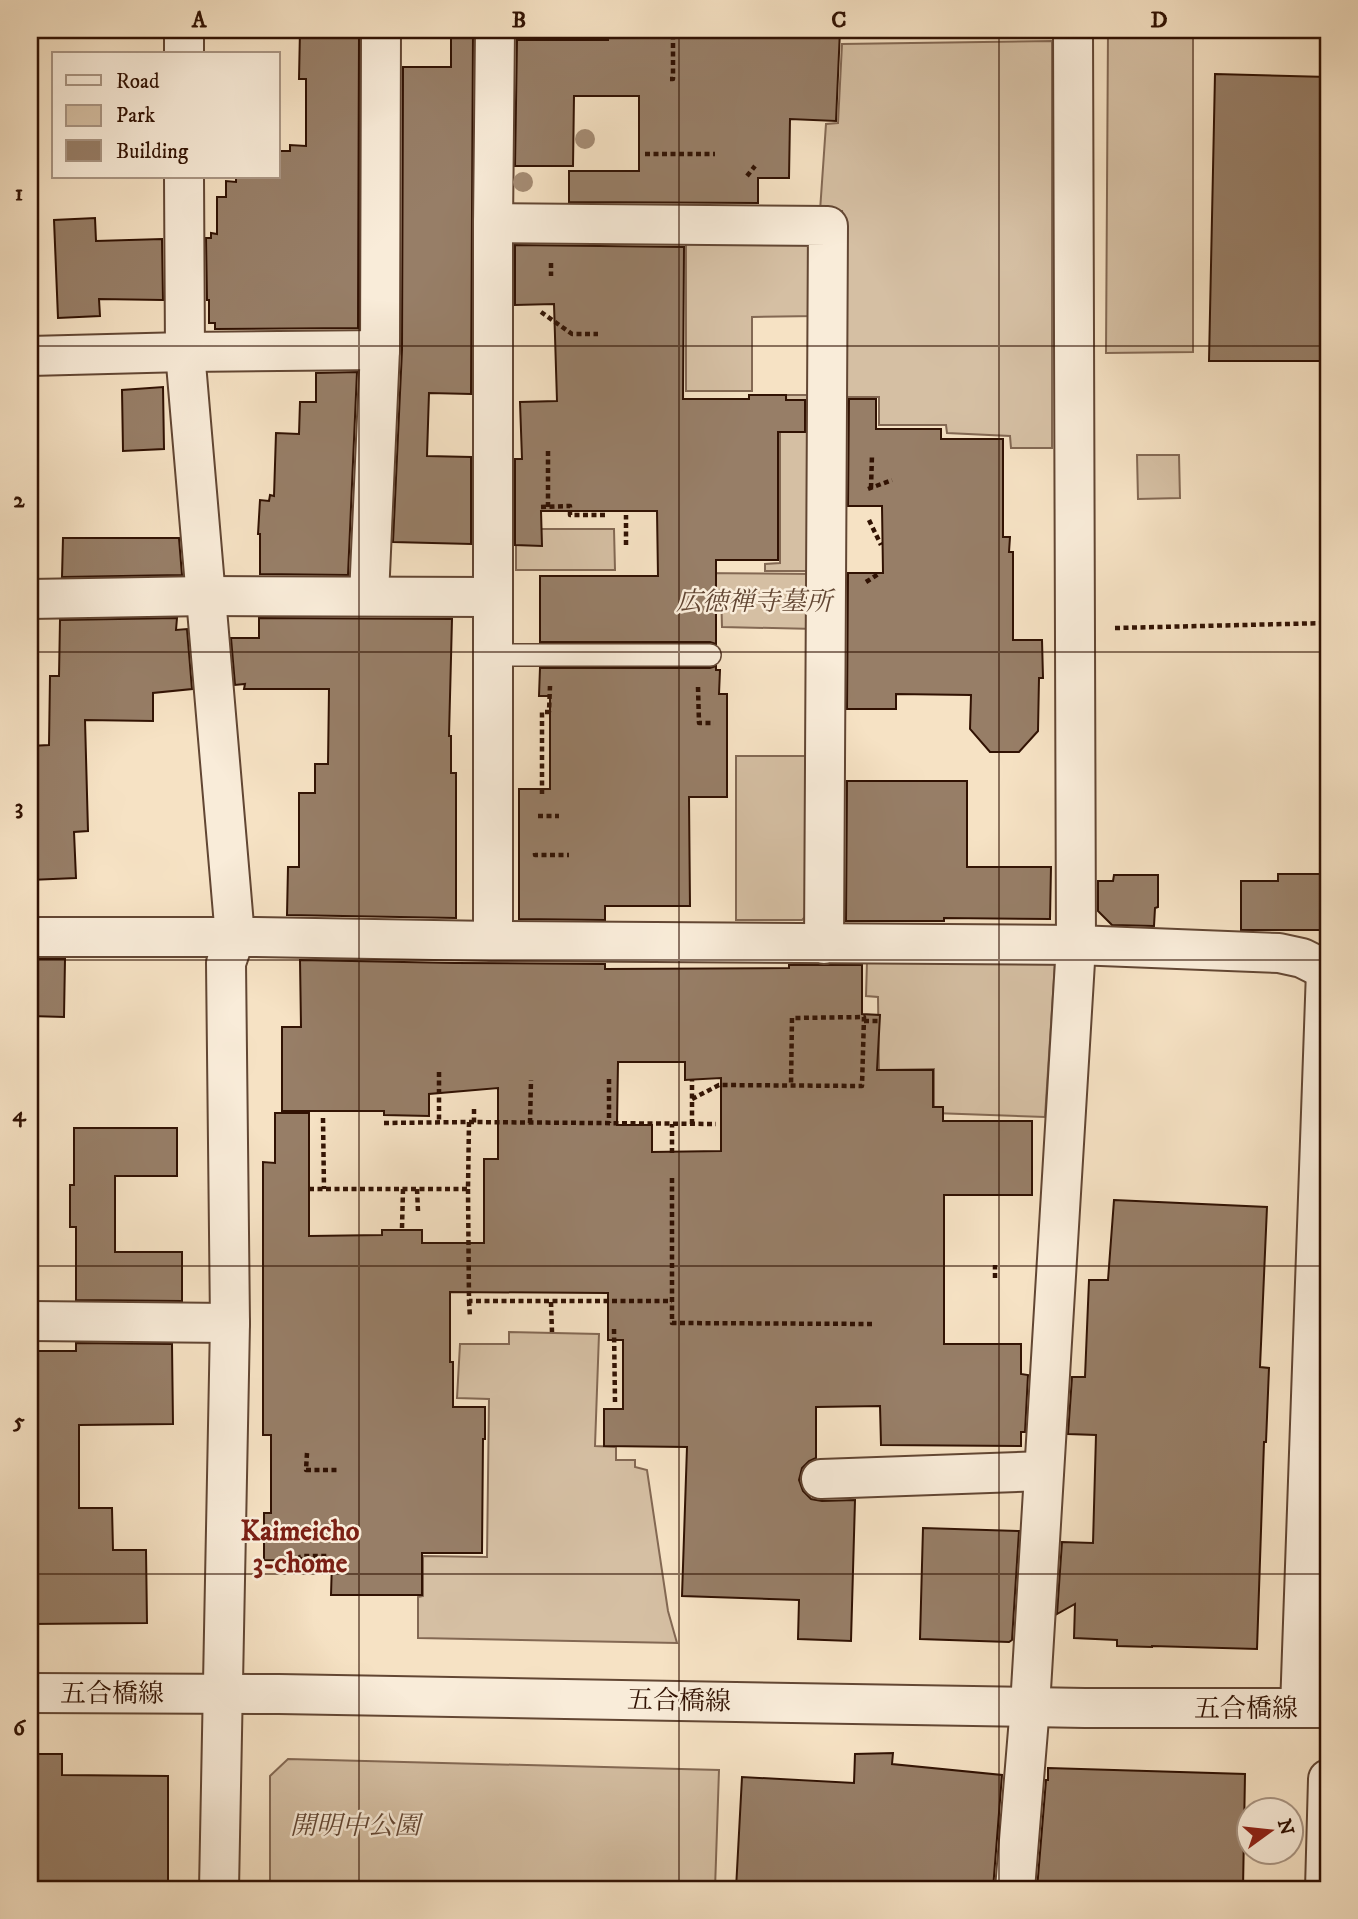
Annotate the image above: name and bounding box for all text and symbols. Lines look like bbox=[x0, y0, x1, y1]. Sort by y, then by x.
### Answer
text: A bbox=[191, 6, 208, 35]
text: B bbox=[512, 6, 526, 35]
text: C bbox=[831, 6, 847, 35]
text: D bbox=[1150, 6, 1168, 35]
legend bbox=[52, 52, 280, 178]
text: Road bbox=[116, 69, 160, 95]
text: Park bbox=[116, 103, 156, 129]
text: Building bbox=[116, 139, 189, 165]
text: 1 bbox=[15, 179, 23, 208]
text: 2 bbox=[13, 486, 25, 515]
park label: 広徳禅寺墓所 bbox=[676, 586, 836, 619]
text: 3 bbox=[15, 793, 23, 822]
text: 4 bbox=[12, 1100, 27, 1129]
text: 5 bbox=[12, 1407, 25, 1436]
district label: Kaimeicho 3-chome bbox=[241, 1514, 360, 1581]
street label: 五合橋線 bbox=[60, 1678, 164, 1711]
street label: 五合橋線 bbox=[627, 1684, 731, 1719]
street label: 五合橋線 bbox=[1194, 1693, 1298, 1726]
text: 6 bbox=[13, 1714, 27, 1743]
north arrow bbox=[1236, 1797, 1306, 1867]
park label: 開明中公園 bbox=[290, 1810, 424, 1843]
text: N bbox=[1272, 1816, 1298, 1838]

